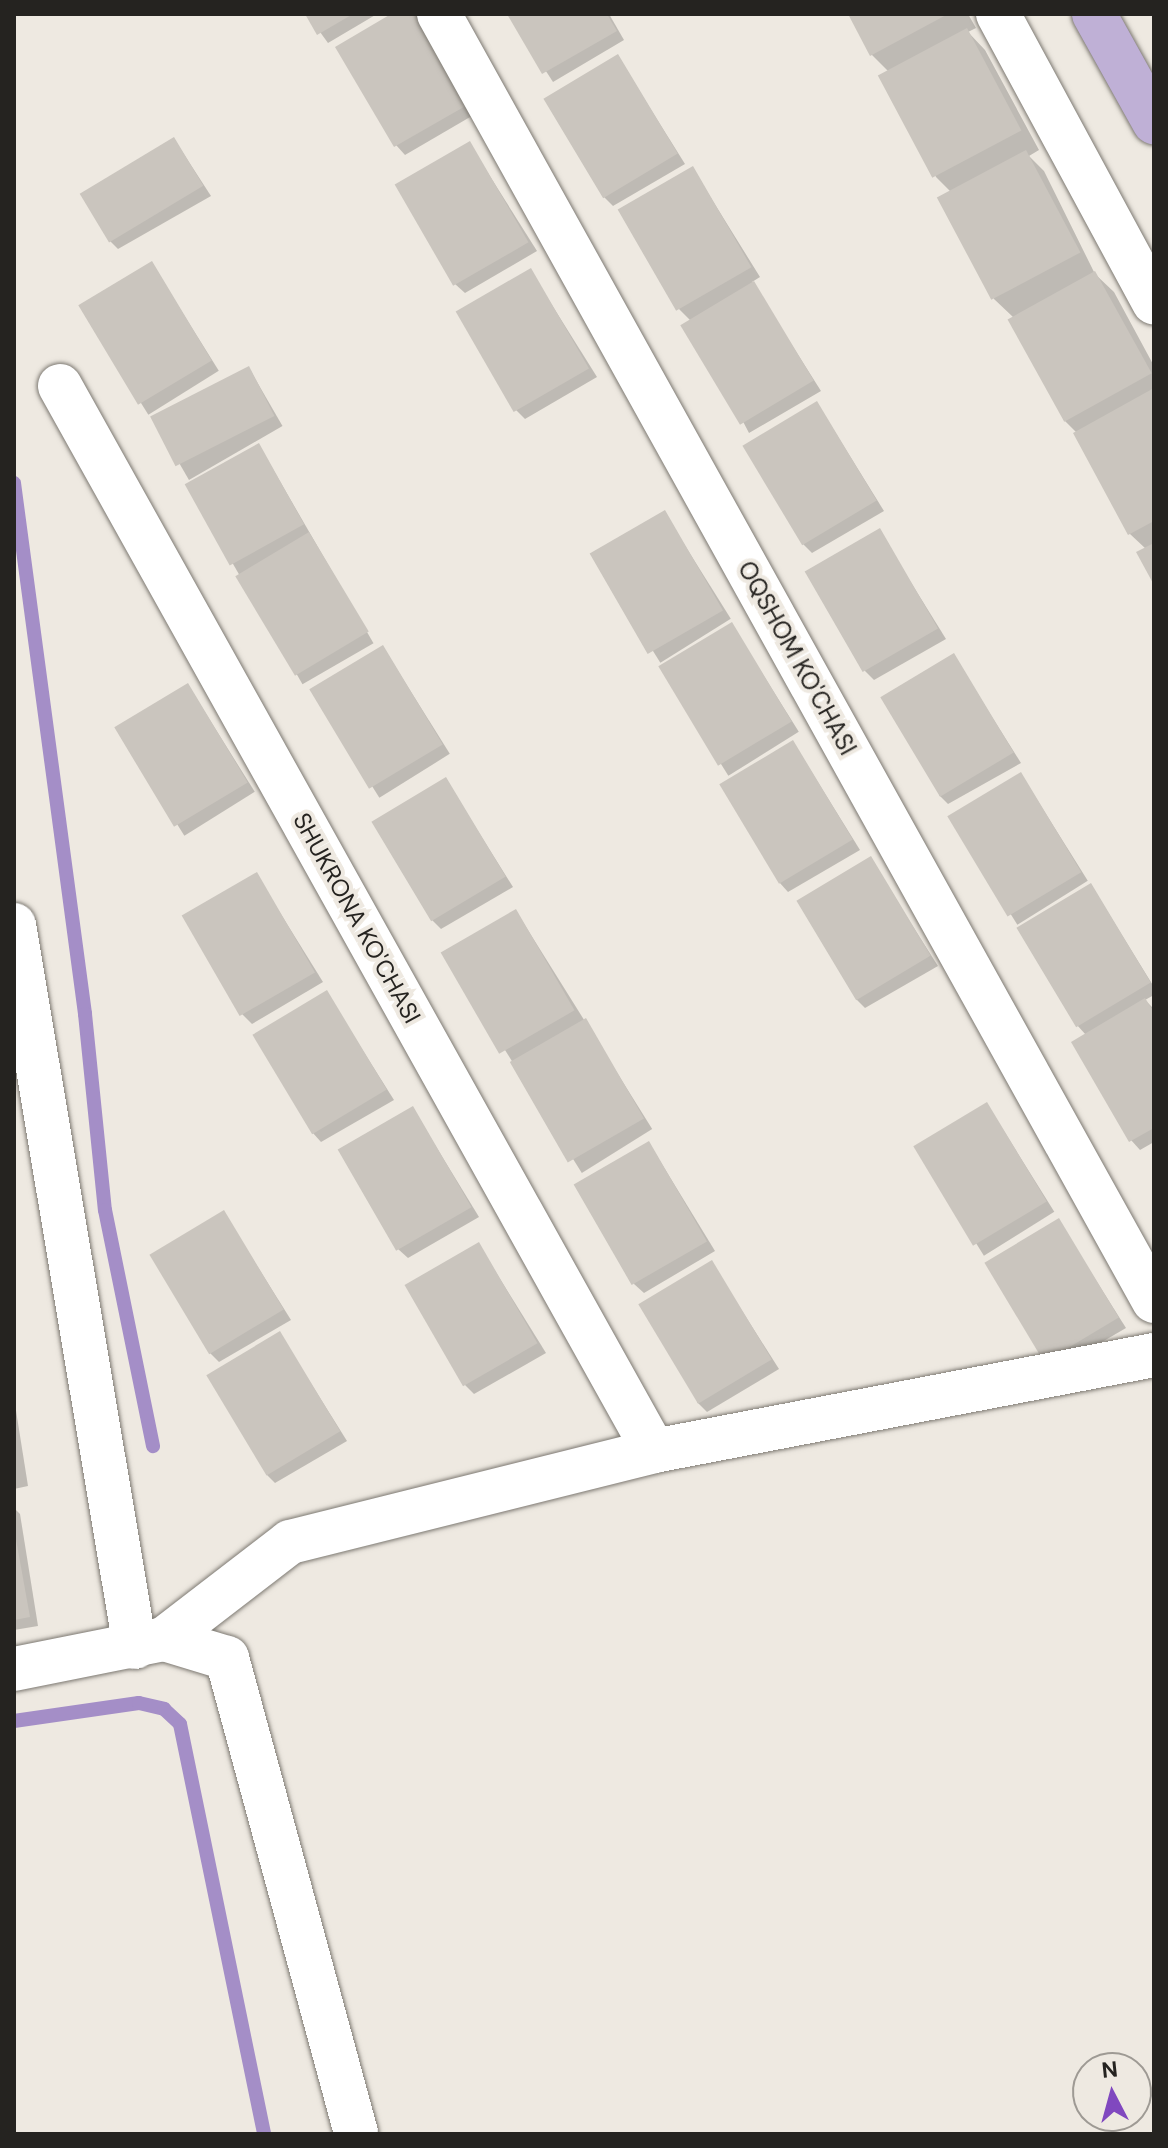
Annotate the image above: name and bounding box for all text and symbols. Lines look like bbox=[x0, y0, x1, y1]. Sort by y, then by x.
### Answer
street label: OQSHOM KO'CHASI bbox=[732, 556, 862, 760]
street label: SHUKRONA KO'CHASI bbox=[287, 808, 427, 1028]
north arrow bbox=[1072, 2052, 1152, 2132]
text: N bbox=[1100, 2054, 1119, 2085]

